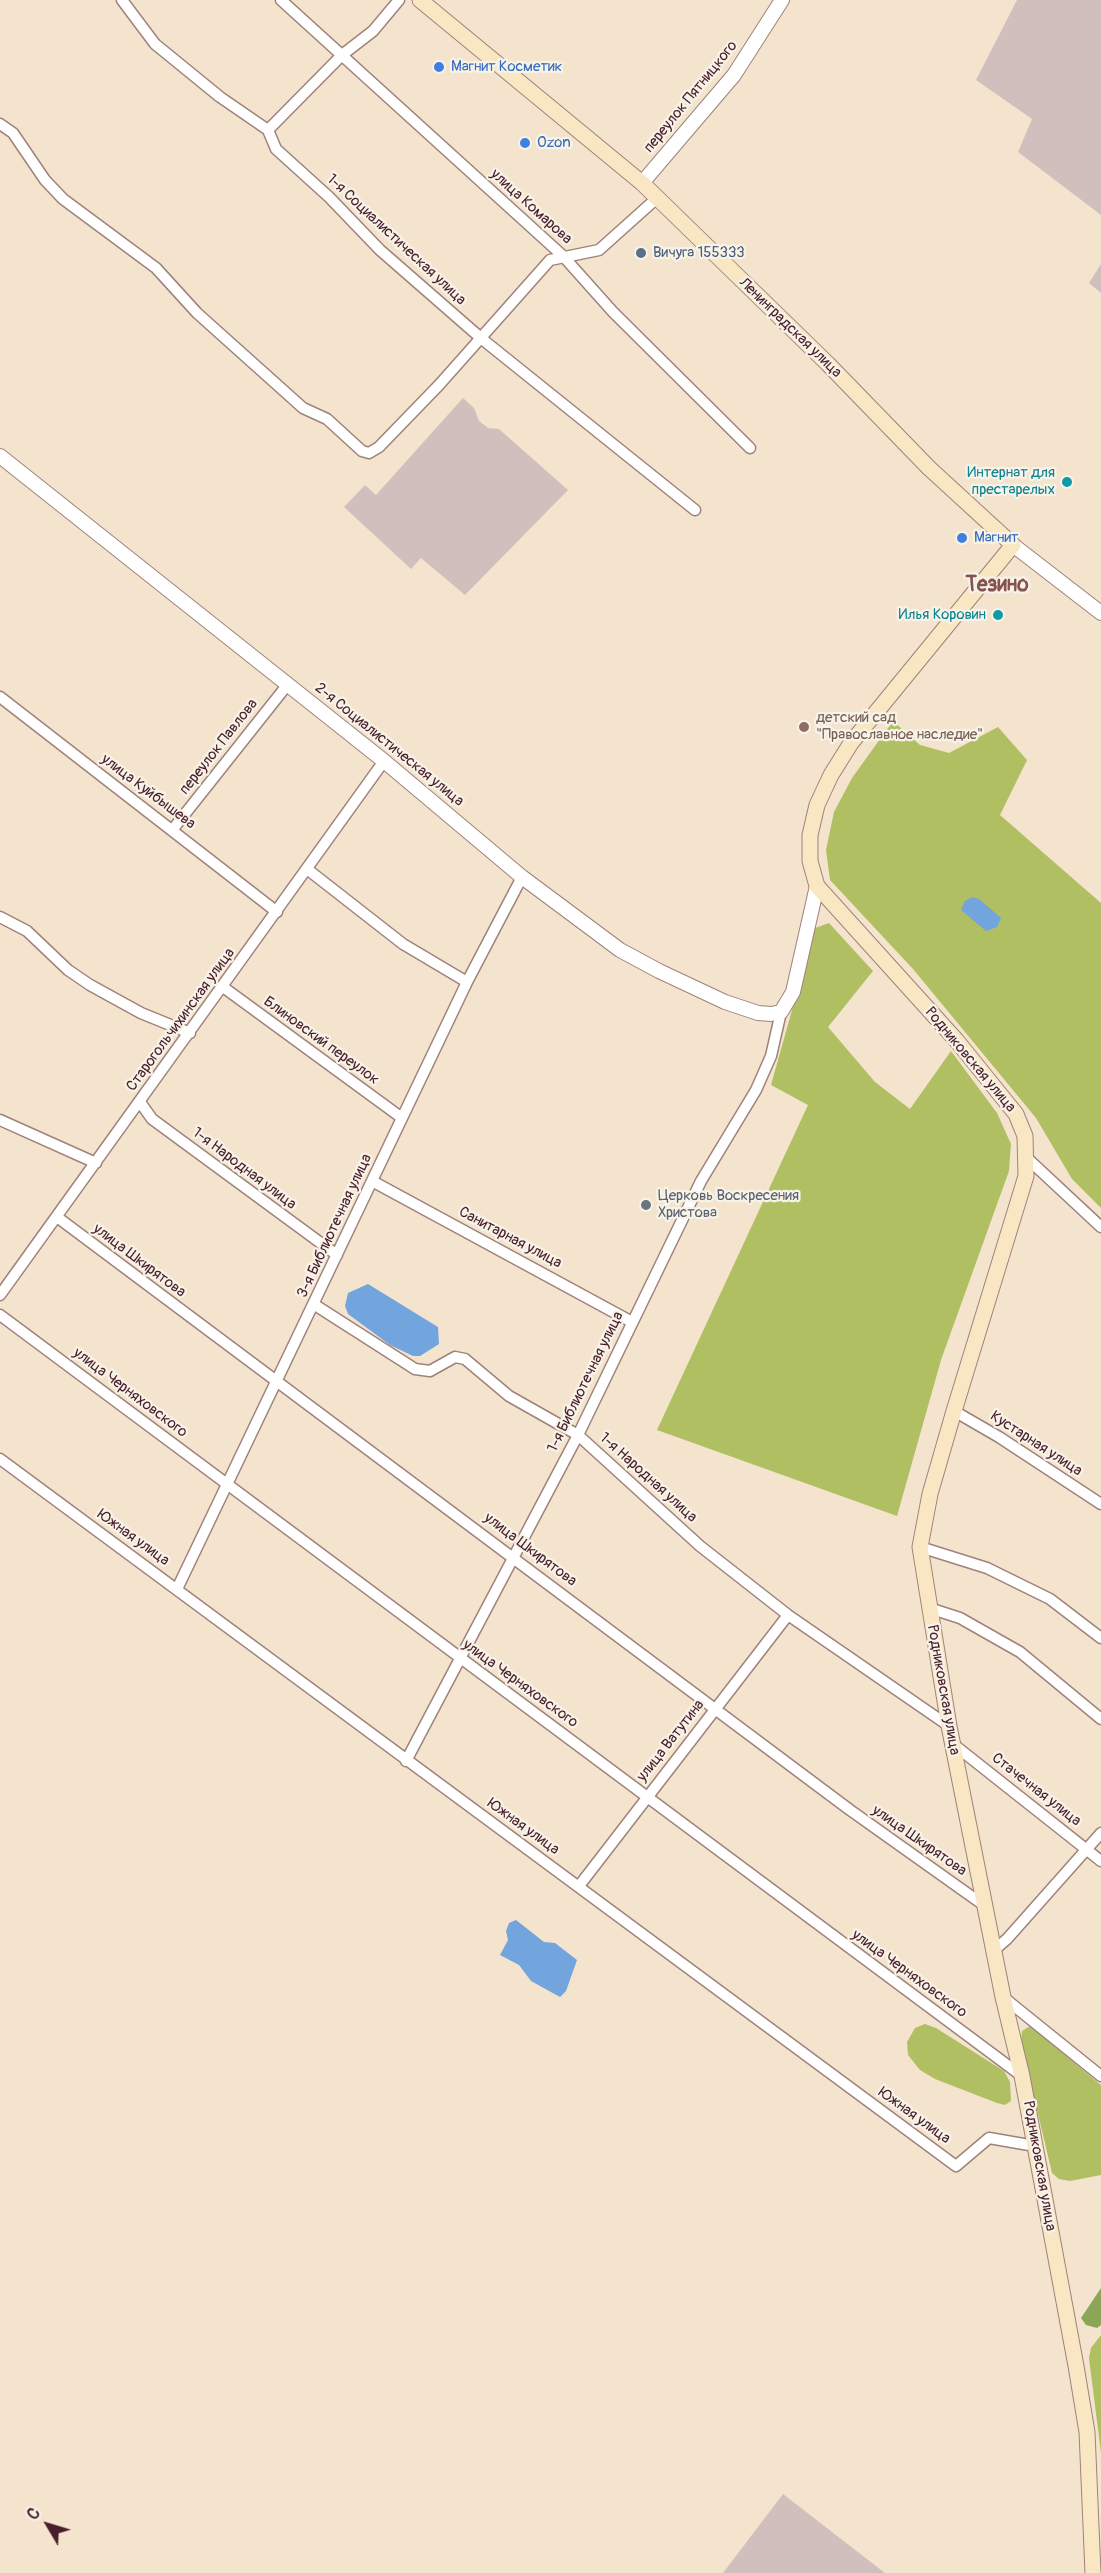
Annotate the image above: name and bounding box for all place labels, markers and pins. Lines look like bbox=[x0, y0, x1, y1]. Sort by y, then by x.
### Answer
place label: Магнит Косметик bbox=[451, 58, 562, 76]
marker: Магнит Косметик bbox=[432, 60, 446, 74]
place label: Ozon bbox=[537, 134, 571, 152]
marker: Ozon bbox=[518, 136, 532, 150]
place label: Вичуга 155333 bbox=[653, 244, 745, 262]
marker: Вичуга 155333 bbox=[634, 246, 648, 260]
place label: Интернат для престарелых bbox=[967, 464, 1055, 499]
marker: Интернат для престарелых bbox=[1060, 475, 1074, 489]
place label: Магнит bbox=[974, 529, 1019, 547]
marker: Магнит bbox=[955, 531, 969, 545]
place label: Илья Коровин bbox=[899, 606, 986, 624]
marker: Илья Коровин bbox=[991, 608, 1005, 622]
place label: детский сад "Православное наследие" bbox=[816, 709, 983, 744]
marker: детский сад "Православное наследие" bbox=[797, 720, 811, 734]
place label: Церковь Воскресения Христова bbox=[658, 1187, 799, 1222]
marker: Церковь Воскресения Христова bbox=[639, 1198, 653, 1212]

